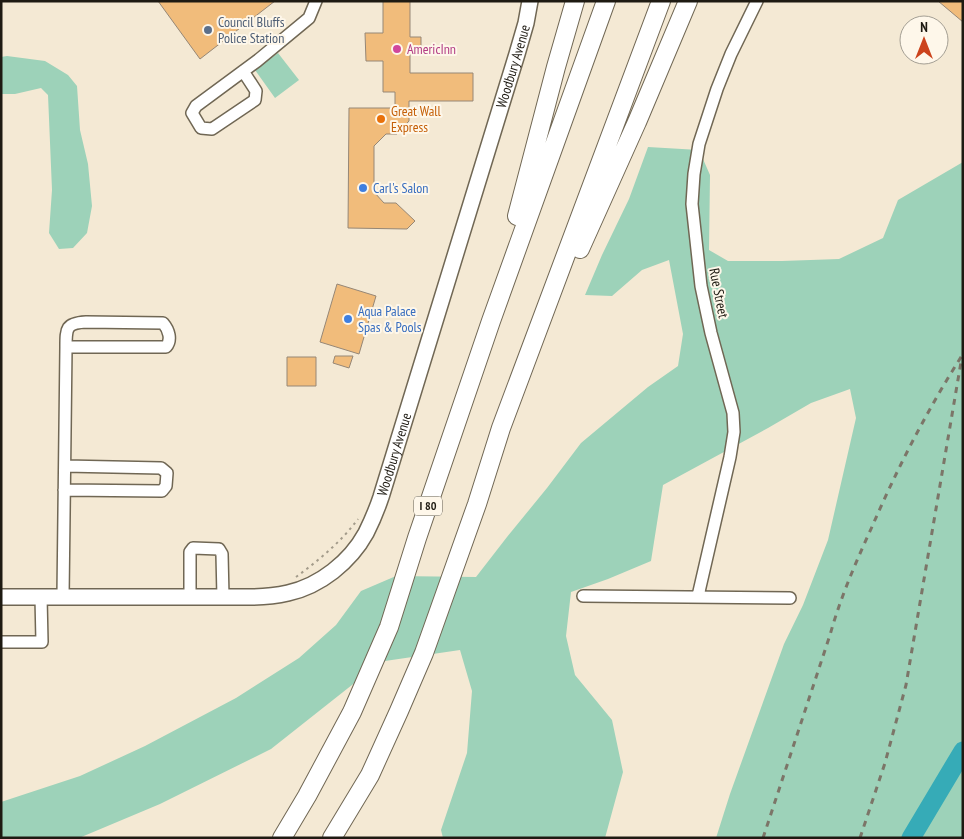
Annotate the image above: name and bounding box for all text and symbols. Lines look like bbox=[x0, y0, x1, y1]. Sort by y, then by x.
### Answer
place label: Council Bluffs Police Station bbox=[218, 13, 285, 47]
north arrow bbox=[899, 15, 949, 65]
text: N bbox=[920, 18, 928, 36]
street label: Woodbury Avenue bbox=[492, 22, 534, 110]
marker: Council Bluffs Police Station bbox=[202, 24, 214, 36]
place label: AmericInn bbox=[407, 40, 456, 58]
marker: AmericInn bbox=[391, 43, 403, 55]
place label: Great Wall Express bbox=[391, 102, 441, 136]
marker: Great Wall Express bbox=[375, 113, 387, 125]
place label: Carl's Salon bbox=[373, 179, 428, 197]
marker: Carl's Salon bbox=[357, 182, 369, 194]
street label: Rue Street bbox=[705, 266, 733, 320]
place label: Aqua Palace Spas & Pools bbox=[358, 302, 422, 336]
marker: Aqua Palace Spas & Pools bbox=[342, 313, 354, 325]
street label: Woodbury Avenue bbox=[373, 411, 415, 498]
road number: I 80 bbox=[414, 496, 442, 516]

